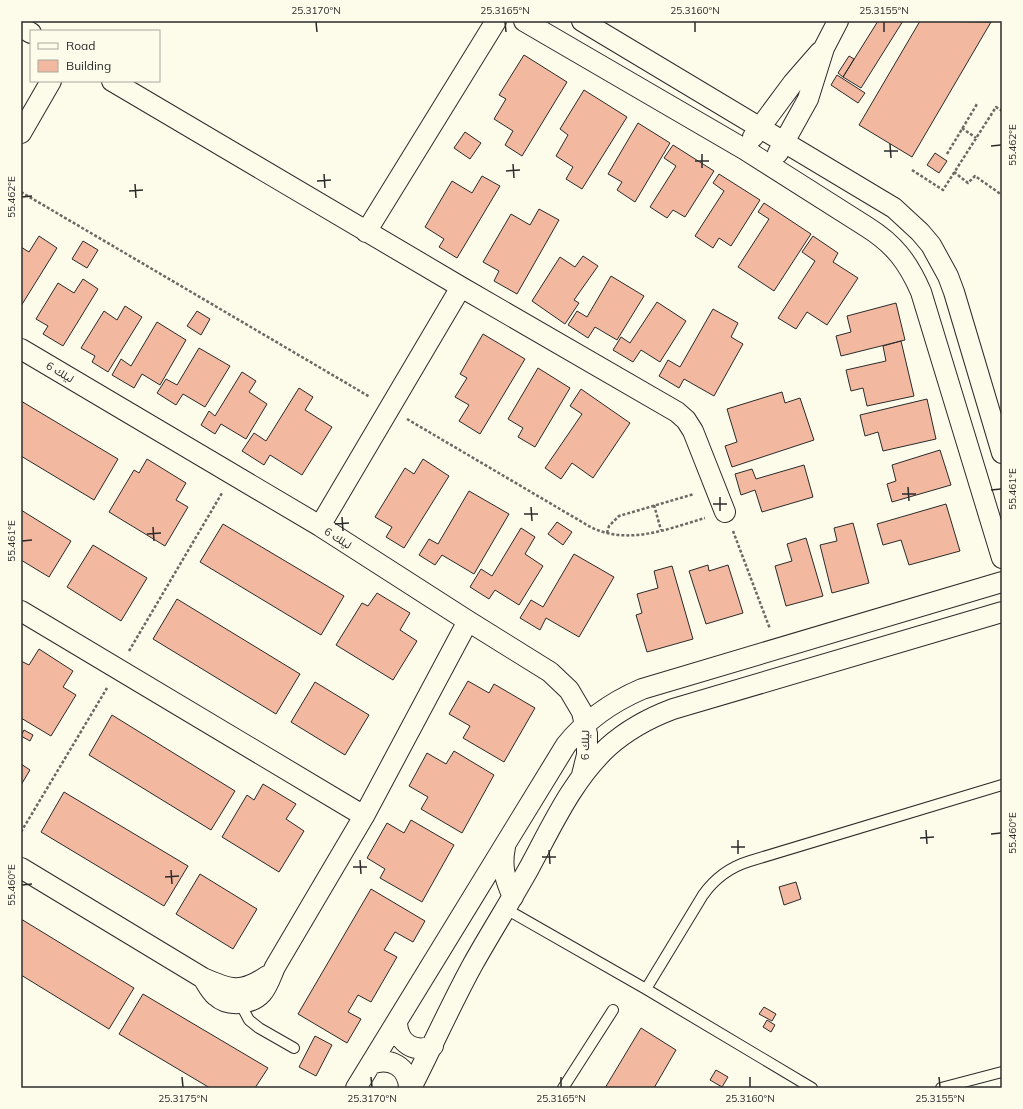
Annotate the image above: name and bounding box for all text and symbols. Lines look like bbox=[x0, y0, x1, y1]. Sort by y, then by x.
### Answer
text: 25.3170°N bbox=[291, 4, 341, 17]
text: 25.3165°N bbox=[480, 4, 530, 17]
text: 25.3160°N bbox=[670, 4, 720, 17]
text: 25.3155°N bbox=[859, 4, 909, 17]
legend bbox=[30, 30, 160, 82]
text: Road bbox=[66, 38, 95, 53]
text: Building bbox=[66, 58, 111, 73]
text: 55.462°E bbox=[1006, 124, 1019, 166]
text: 55.462°E bbox=[5, 176, 18, 218]
street label: ليلك 6 bbox=[43, 358, 77, 386]
text: 55.461°E bbox=[1006, 468, 1019, 510]
text: 55.461°E bbox=[5, 520, 18, 562]
street label: ليلك 6 bbox=[322, 524, 354, 552]
street label: ليلك 6 bbox=[578, 730, 592, 760]
text: 55.460°E bbox=[1006, 812, 1019, 854]
text: 55.460°E bbox=[5, 864, 18, 906]
text: 25.3175°N bbox=[158, 1092, 208, 1105]
text: 25.3170°N bbox=[347, 1092, 397, 1105]
text: 25.3165°N bbox=[536, 1092, 586, 1105]
text: 25.3160°N bbox=[725, 1092, 775, 1105]
text: 25.3155°N bbox=[915, 1092, 965, 1105]

